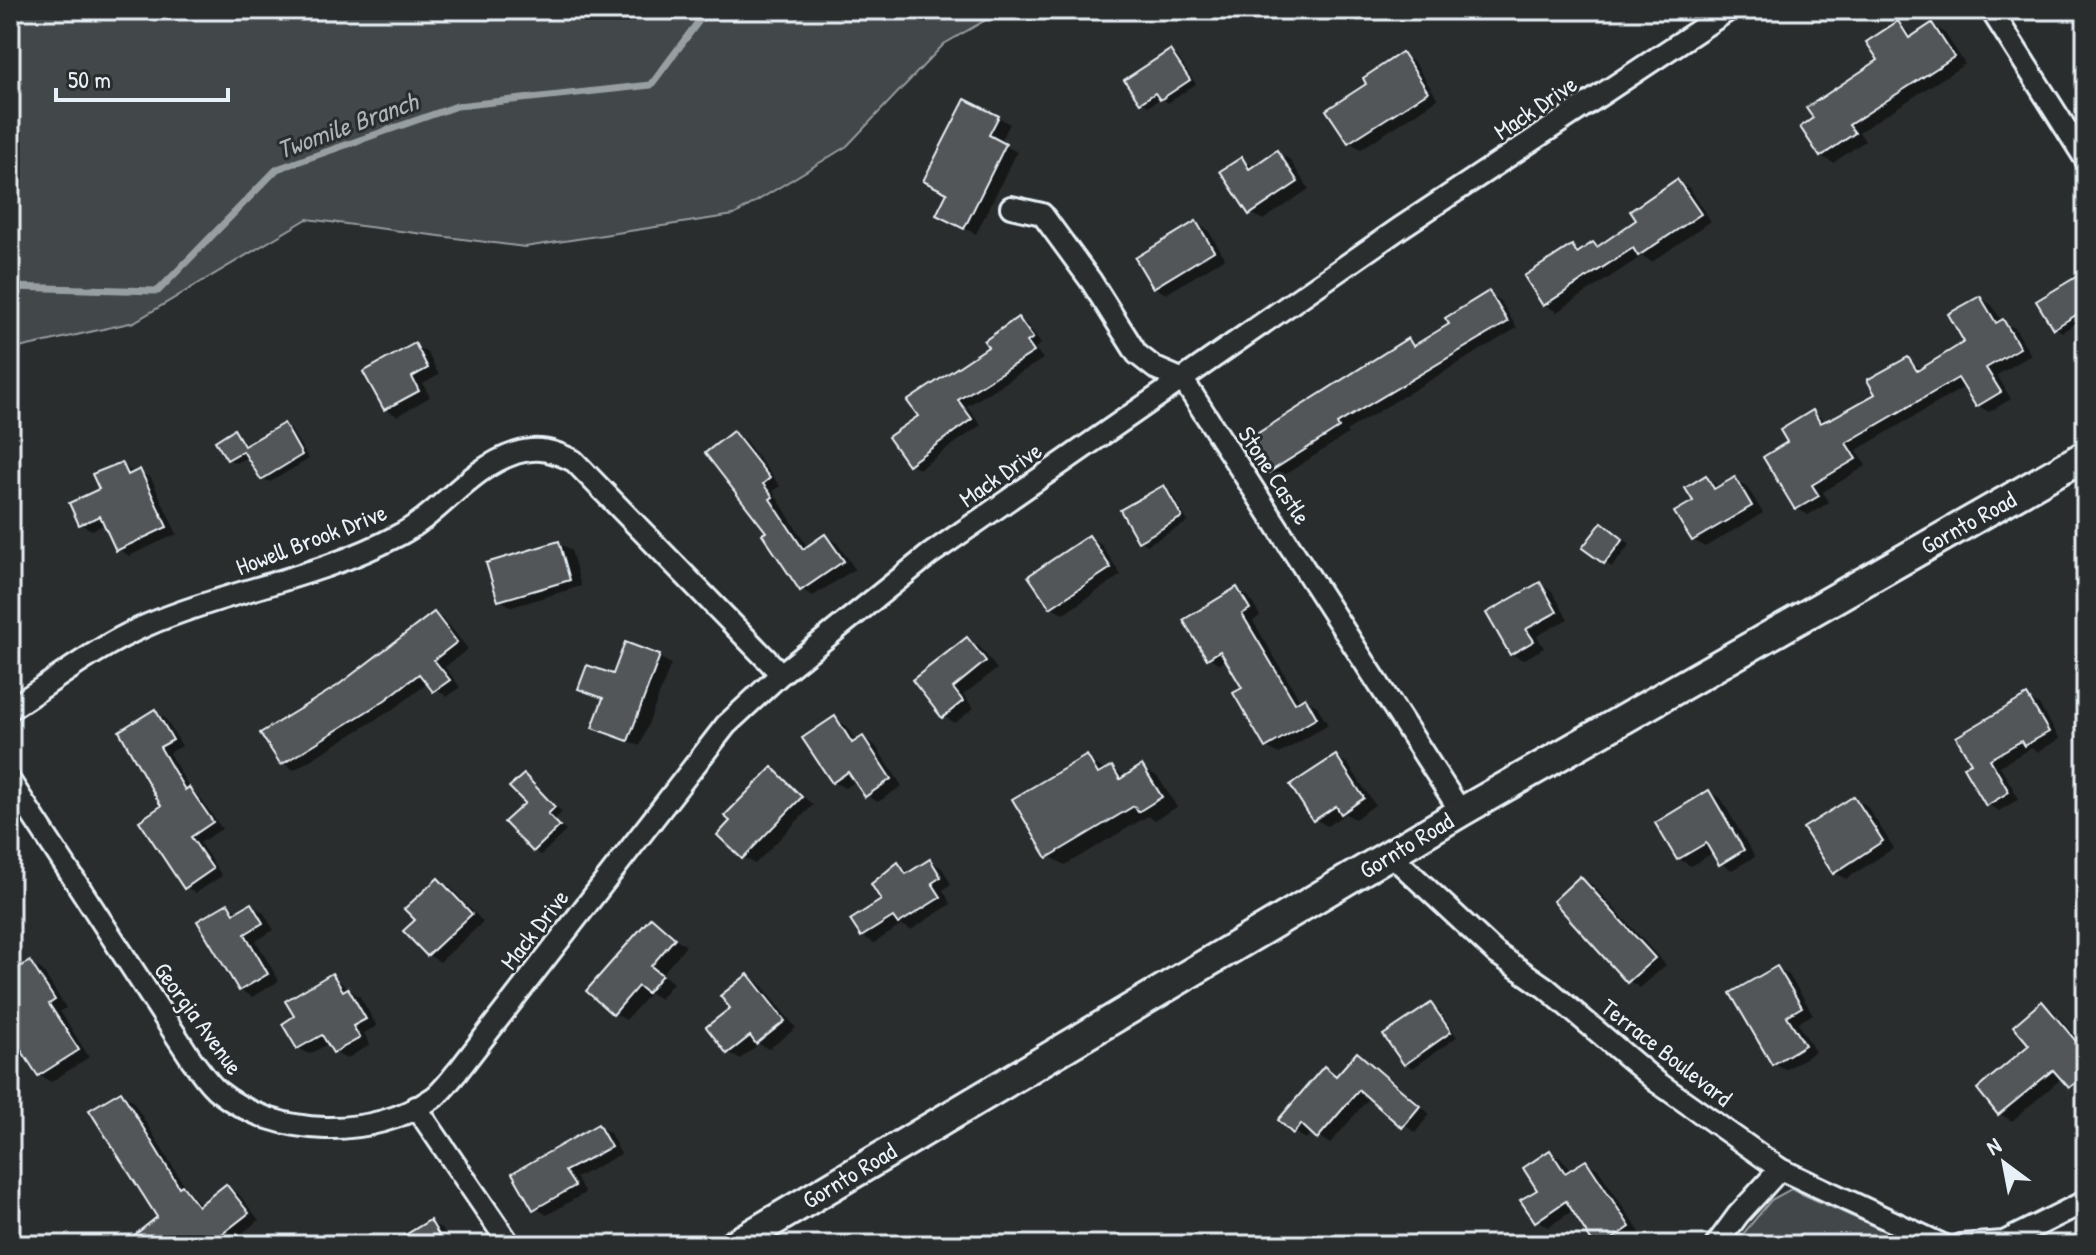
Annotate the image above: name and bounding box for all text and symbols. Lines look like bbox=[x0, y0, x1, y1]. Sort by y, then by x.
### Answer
scale bar bbox=[56, 52, 228, 102]
text: 50 m bbox=[68, 63, 111, 95]
street label: Mack Drive bbox=[1487, 67, 1583, 146]
water label: Twomile Branch bbox=[272, 83, 424, 167]
street label: Stone Castle bbox=[1231, 420, 1319, 531]
street label: Mack Drive bbox=[952, 434, 1048, 514]
street label: Gornto Road bbox=[1915, 483, 2021, 561]
street label: Howell Brook Drive bbox=[231, 495, 391, 582]
street label: Gornto Road bbox=[1353, 804, 1459, 886]
street label: Mack Drive bbox=[493, 882, 576, 976]
street label: Georgia Avenue bbox=[147, 955, 251, 1081]
street label: Terrace Boulevard bbox=[1595, 991, 1739, 1113]
north arrow bbox=[1964, 1123, 2044, 1203]
text: N bbox=[1980, 1130, 2007, 1162]
street label: Gornto Road bbox=[796, 1134, 902, 1216]

